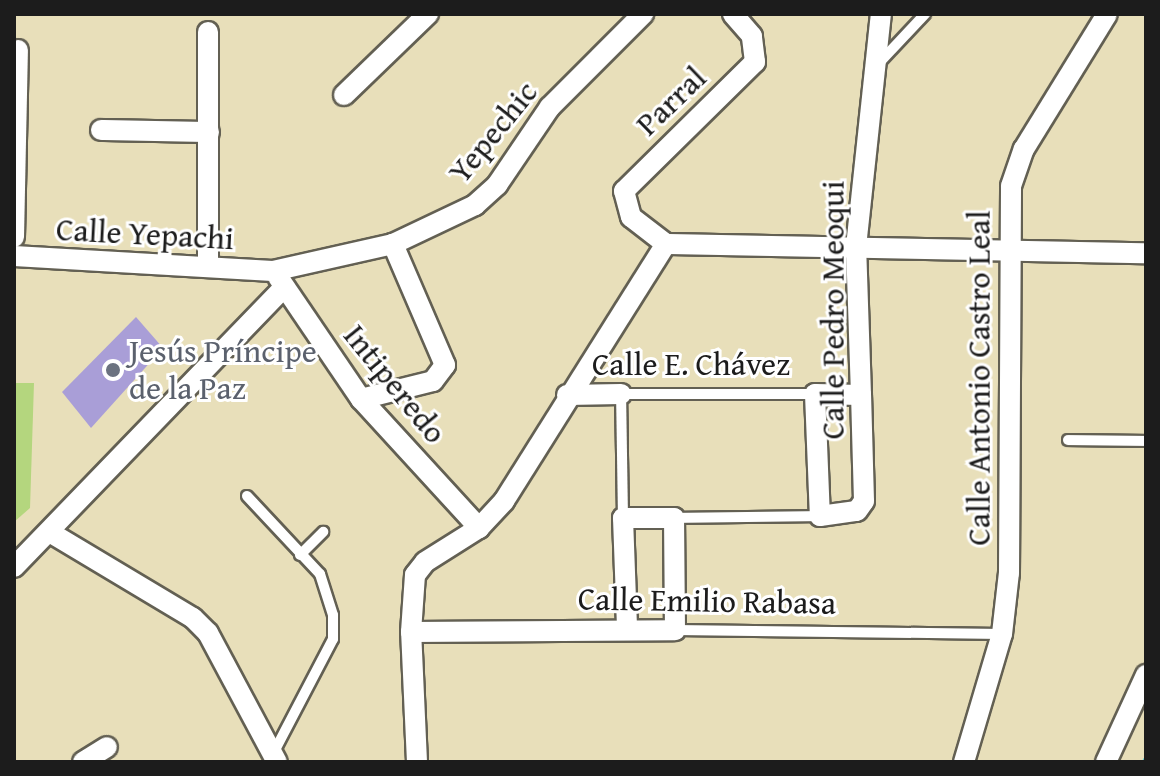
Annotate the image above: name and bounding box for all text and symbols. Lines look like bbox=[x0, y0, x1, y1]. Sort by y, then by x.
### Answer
street label: Parral bbox=[628, 59, 714, 143]
street label: Yepechic bbox=[440, 73, 546, 191]
street label: Calle Pedro Meoqui bbox=[814, 181, 852, 439]
street label: Calle Yepachi bbox=[55, 210, 235, 258]
street label: Calle Antonio Castro Leal bbox=[960, 210, 998, 546]
street label: Intiperedo bbox=[336, 317, 454, 451]
place label: Jesús Príncipe de la Paz bbox=[129, 333, 317, 408]
street label: Calle E. Chávez bbox=[592, 345, 790, 383]
marker: Jesús Príncipe de la Paz bbox=[104, 361, 122, 379]
street label: Calle Emilio Rabasa bbox=[578, 580, 836, 622]

